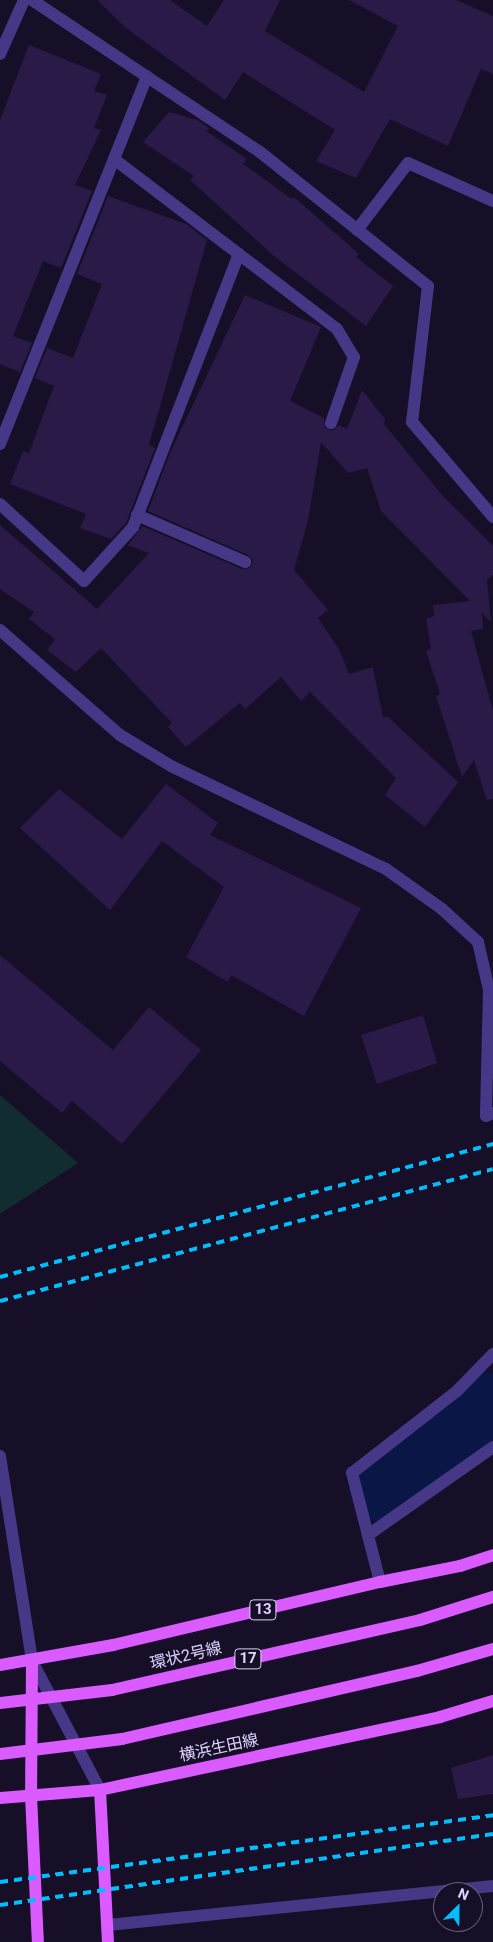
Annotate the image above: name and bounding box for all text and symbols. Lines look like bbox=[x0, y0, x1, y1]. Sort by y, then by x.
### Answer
road number: 13 bbox=[249, 1598, 277, 1622]
street label: 環状2号線 bbox=[148, 1638, 224, 1674]
road number: 17 bbox=[234, 1646, 262, 1672]
street label: 横浜生田線 bbox=[178, 1730, 260, 1766]
north arrow bbox=[433, 1882, 483, 1932]
text: N bbox=[456, 1885, 471, 1903]

